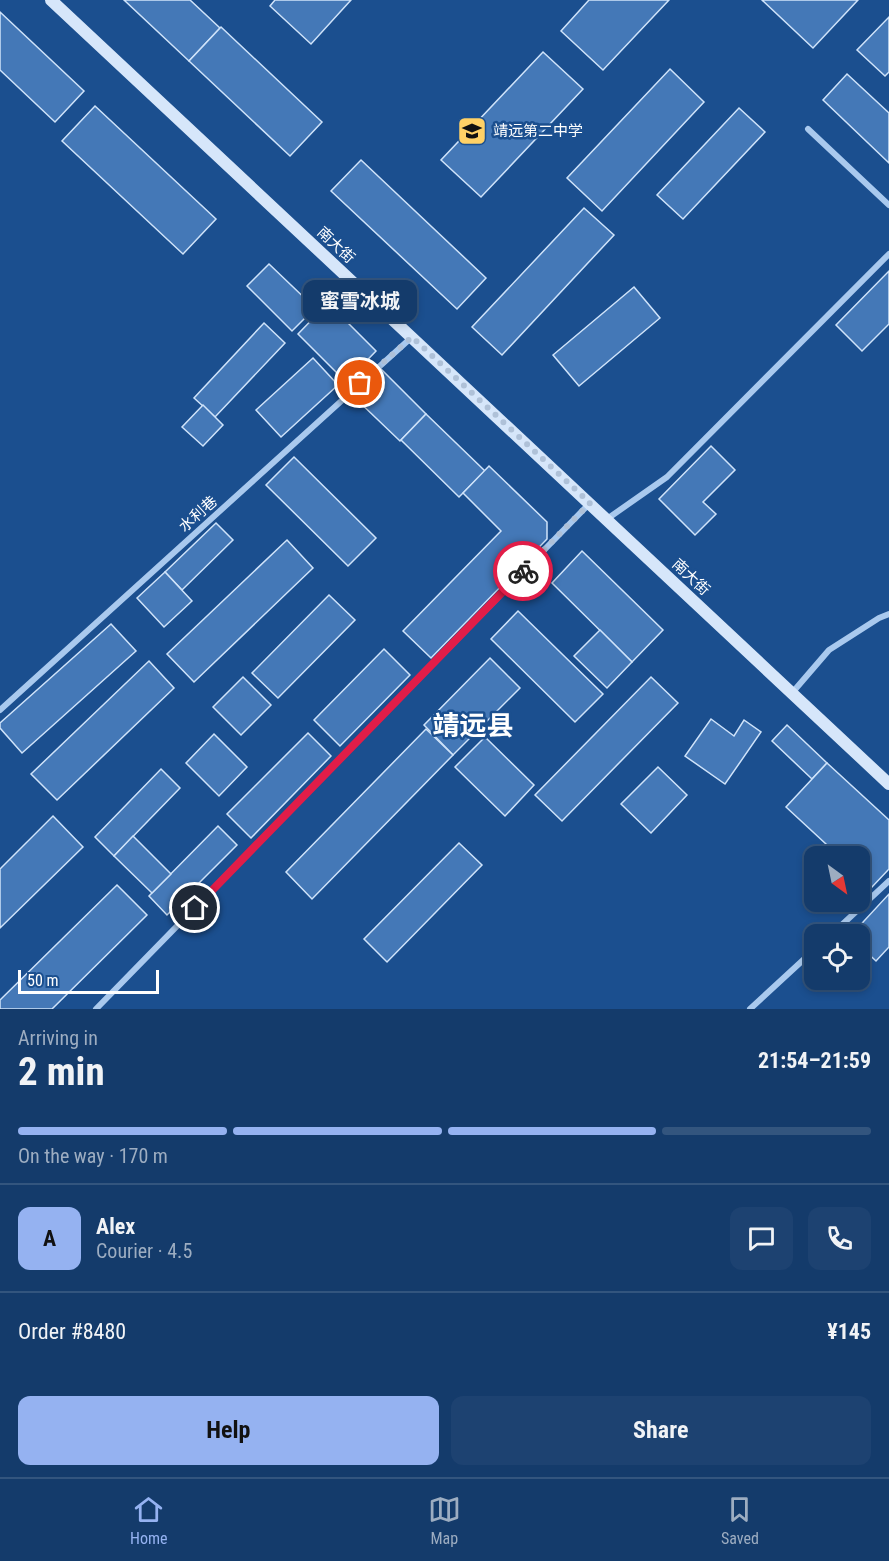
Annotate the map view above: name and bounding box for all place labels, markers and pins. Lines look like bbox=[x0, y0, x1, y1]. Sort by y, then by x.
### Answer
school or university icon: 靖远第二中学 bbox=[456, 115, 488, 147]
place label: 靖远第二中学 bbox=[493, 122, 583, 140]
callout: 蜜雪冰城 bbox=[303, 281, 417, 323]
pin bbox=[334, 357, 385, 408]
pin bbox=[169, 882, 220, 933]

